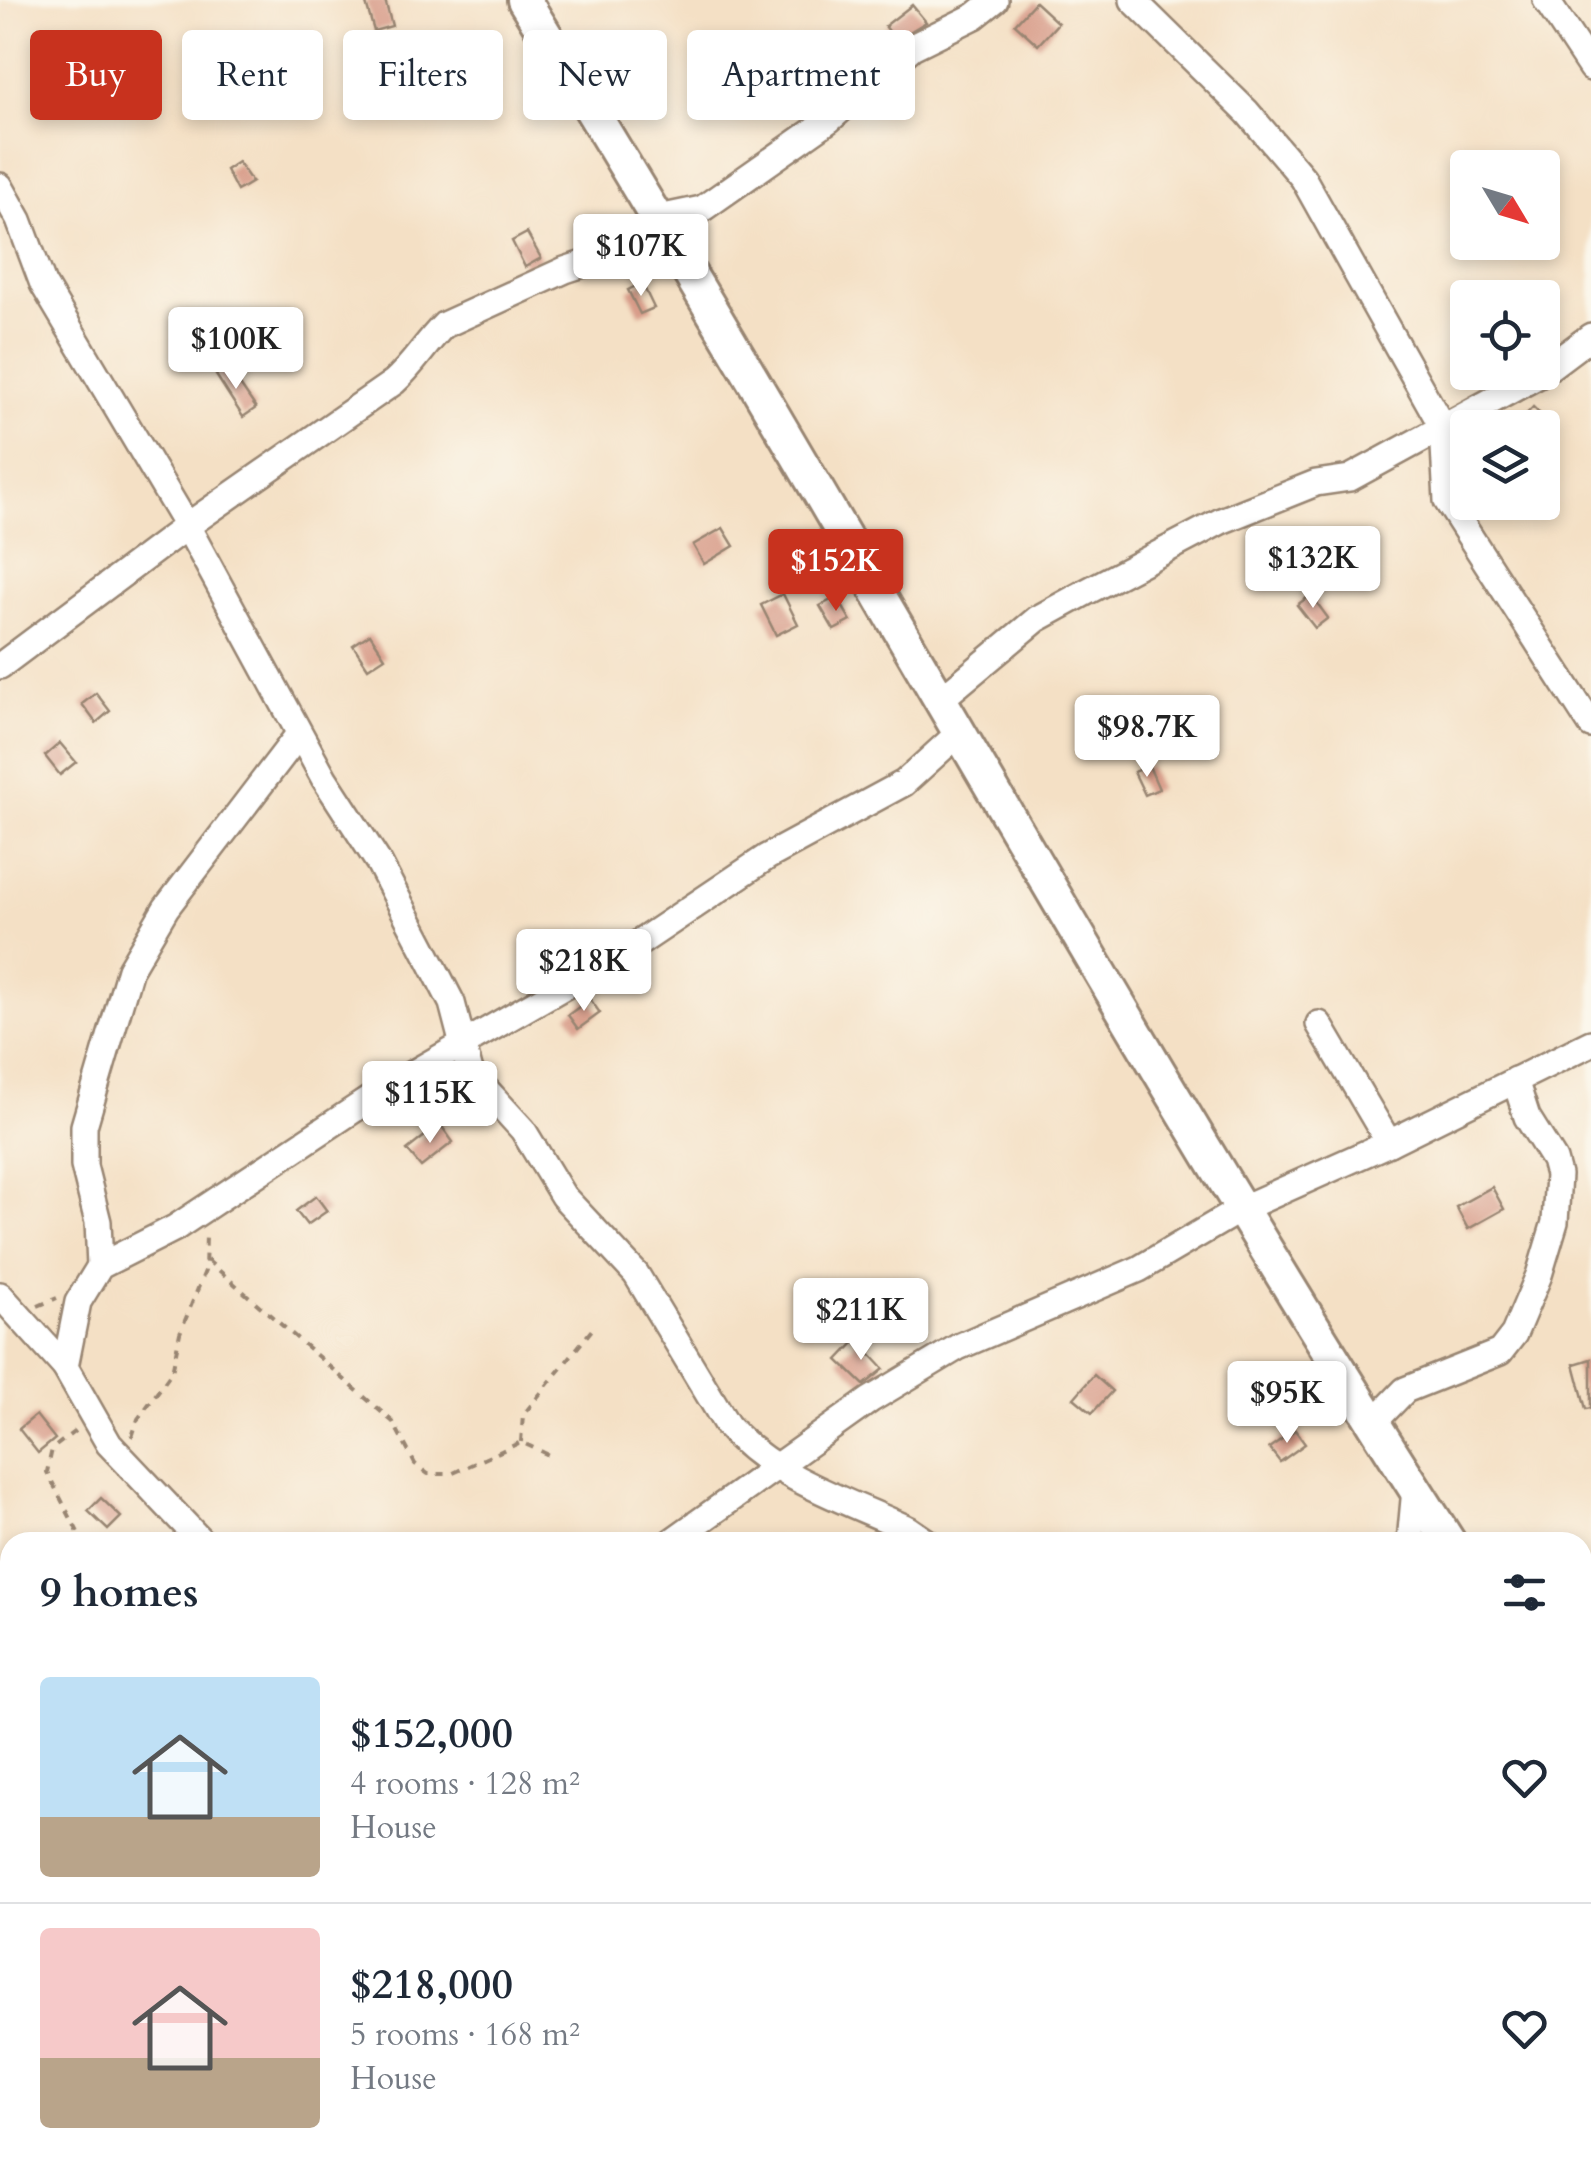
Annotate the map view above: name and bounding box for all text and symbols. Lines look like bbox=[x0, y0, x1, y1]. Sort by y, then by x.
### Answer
chip: Buy bbox=[30, 30, 162, 120]
chip: Rent bbox=[182, 30, 323, 120]
chip: Filters bbox=[343, 30, 503, 120]
chip: New bbox=[523, 30, 667, 120]
chip: Apartment bbox=[687, 30, 915, 120]
north arrow bbox=[1450, 150, 1560, 260]
map controls bbox=[1450, 150, 1560, 520]
pin: $107K bbox=[571, 214, 711, 299]
text: $107K bbox=[595, 224, 687, 268]
button: locate bbox=[1450, 280, 1560, 390]
pin: $100K bbox=[166, 307, 306, 392]
text: $100K bbox=[190, 317, 282, 361]
button: layers bbox=[1450, 410, 1560, 520]
pin: $132K bbox=[1243, 526, 1383, 611]
pin: $152K bbox=[766, 529, 906, 614]
text: $132K bbox=[1267, 536, 1359, 580]
text: $152K bbox=[790, 539, 882, 583]
pin: $98.7K bbox=[1066, 695, 1228, 780]
text: $98.7K bbox=[1097, 705, 1197, 749]
pin: $218K bbox=[514, 929, 654, 1014]
text: $218K bbox=[538, 939, 630, 983]
pin: $115K bbox=[360, 1061, 500, 1146]
text: $115K bbox=[384, 1071, 476, 1115]
pin: $211K bbox=[791, 1278, 931, 1363]
text: $211K bbox=[815, 1288, 907, 1332]
pin: $95K bbox=[1228, 1361, 1346, 1446]
text: $95K bbox=[1249, 1371, 1325, 1415]
text: 9 homes bbox=[40, 1564, 198, 1621]
icon: filters bbox=[1497, 1565, 1552, 1620]
text: $152,000 bbox=[350, 1705, 513, 1762]
icon: home bbox=[120, 1717, 240, 1837]
icon: heart bbox=[1497, 1750, 1552, 1805]
text: 4 rooms · 128 m² bbox=[350, 1762, 580, 1806]
text: House bbox=[350, 1806, 437, 1850]
text: $218,000 bbox=[350, 1956, 513, 2013]
icon: home bbox=[120, 1968, 240, 2088]
icon: heart bbox=[1497, 2001, 1552, 2056]
text: 5 rooms · 168 m² bbox=[350, 2013, 580, 2057]
text: House bbox=[350, 2057, 437, 2101]

